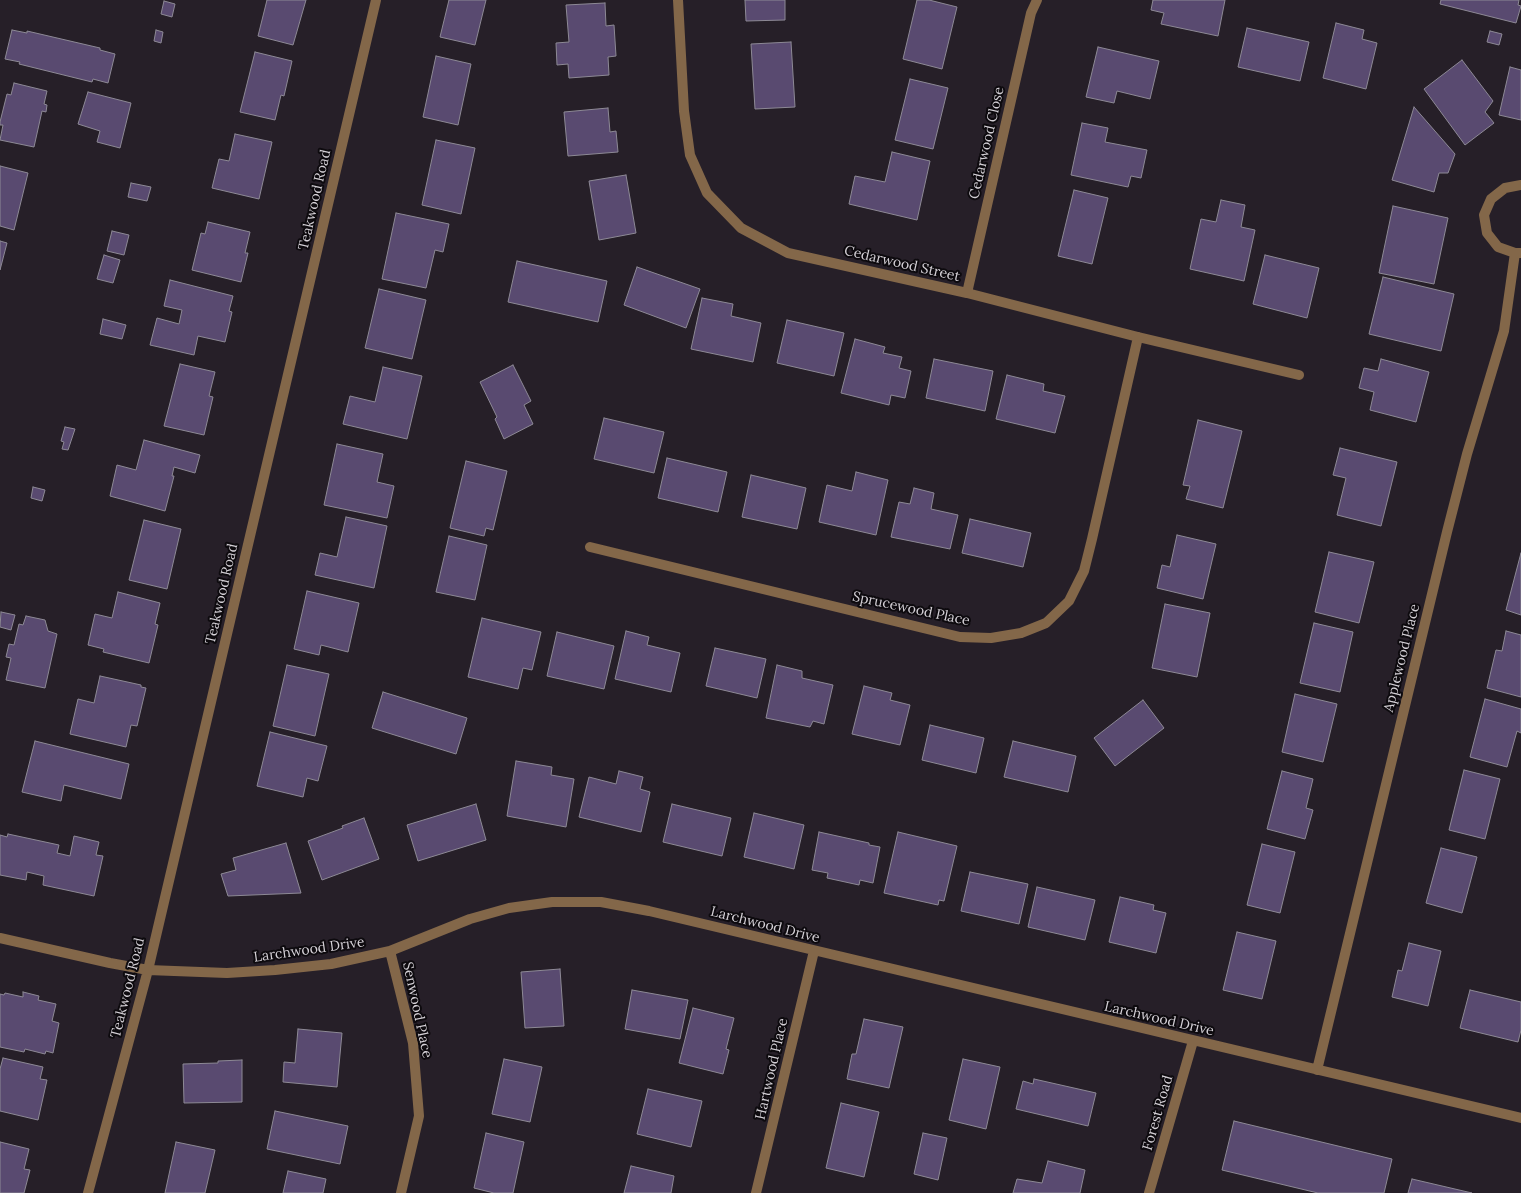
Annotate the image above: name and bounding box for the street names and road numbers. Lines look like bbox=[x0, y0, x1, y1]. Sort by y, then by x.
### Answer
street label: Cedarwood Close bbox=[966, 85, 1008, 201]
street label: Teakwood Road bbox=[295, 148, 335, 252]
street label: Cedarwood Street bbox=[843, 243, 961, 285]
street label: Teakwood Road bbox=[202, 542, 242, 646]
street label: Sprucewood Place bbox=[851, 588, 971, 630]
street label: Applewood Place bbox=[1380, 602, 1424, 714]
street label: Larchwood Drive bbox=[709, 903, 821, 947]
street label: Larchwood Drive bbox=[252, 934, 366, 966]
street label: Teakwood Road bbox=[107, 936, 149, 1040]
street label: Senwood Place bbox=[399, 960, 435, 1060]
street label: Larchwood Drive bbox=[1103, 998, 1215, 1040]
street label: Hartwood Place bbox=[752, 1017, 792, 1121]
street label: Forest Road bbox=[1139, 1074, 1177, 1152]

